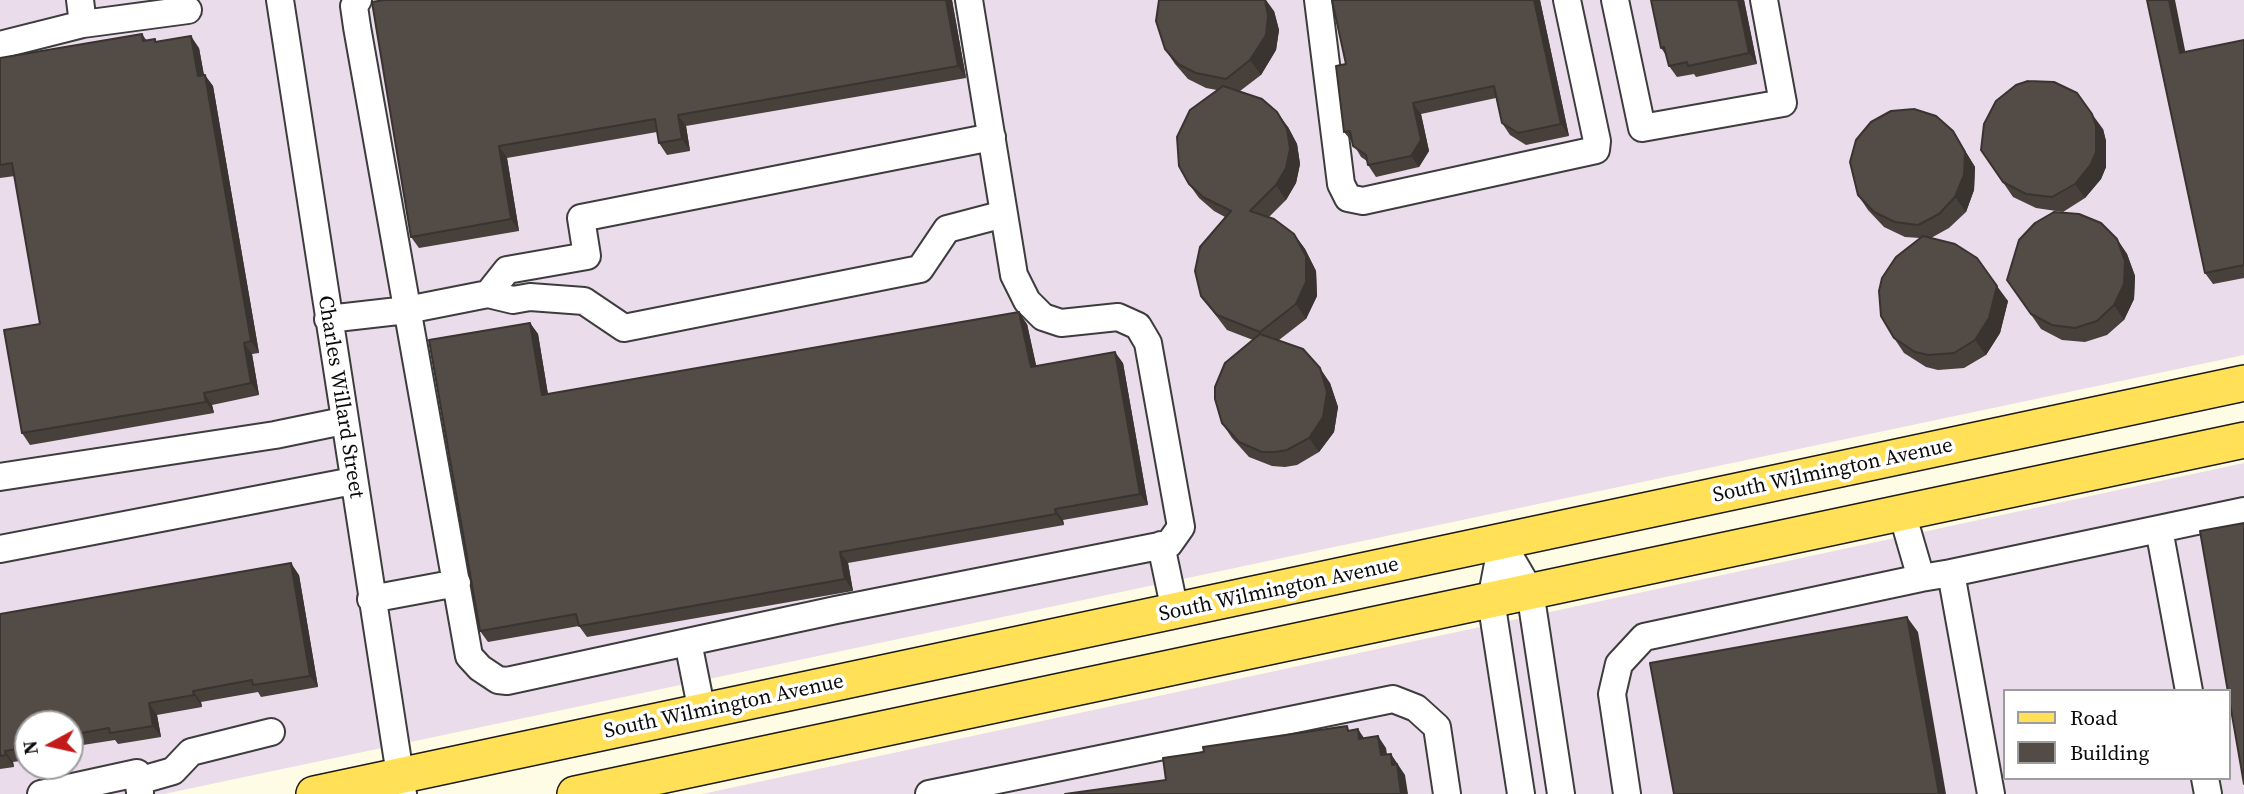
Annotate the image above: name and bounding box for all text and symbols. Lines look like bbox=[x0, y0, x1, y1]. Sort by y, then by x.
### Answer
street label: Charles Willard Street bbox=[312, 294, 368, 500]
street label: South Wilmington Avenue bbox=[1711, 433, 1955, 509]
street label: South Wilmington Avenue bbox=[1157, 552, 1401, 628]
street label: South Wilmington Avenue bbox=[602, 669, 846, 745]
legend bbox=[2002, 689, 2230, 780]
text: Road bbox=[2070, 703, 2118, 732]
north arrow bbox=[14, 710, 84, 780]
text: Building bbox=[2070, 738, 2149, 767]
text: N bbox=[16, 739, 44, 756]

